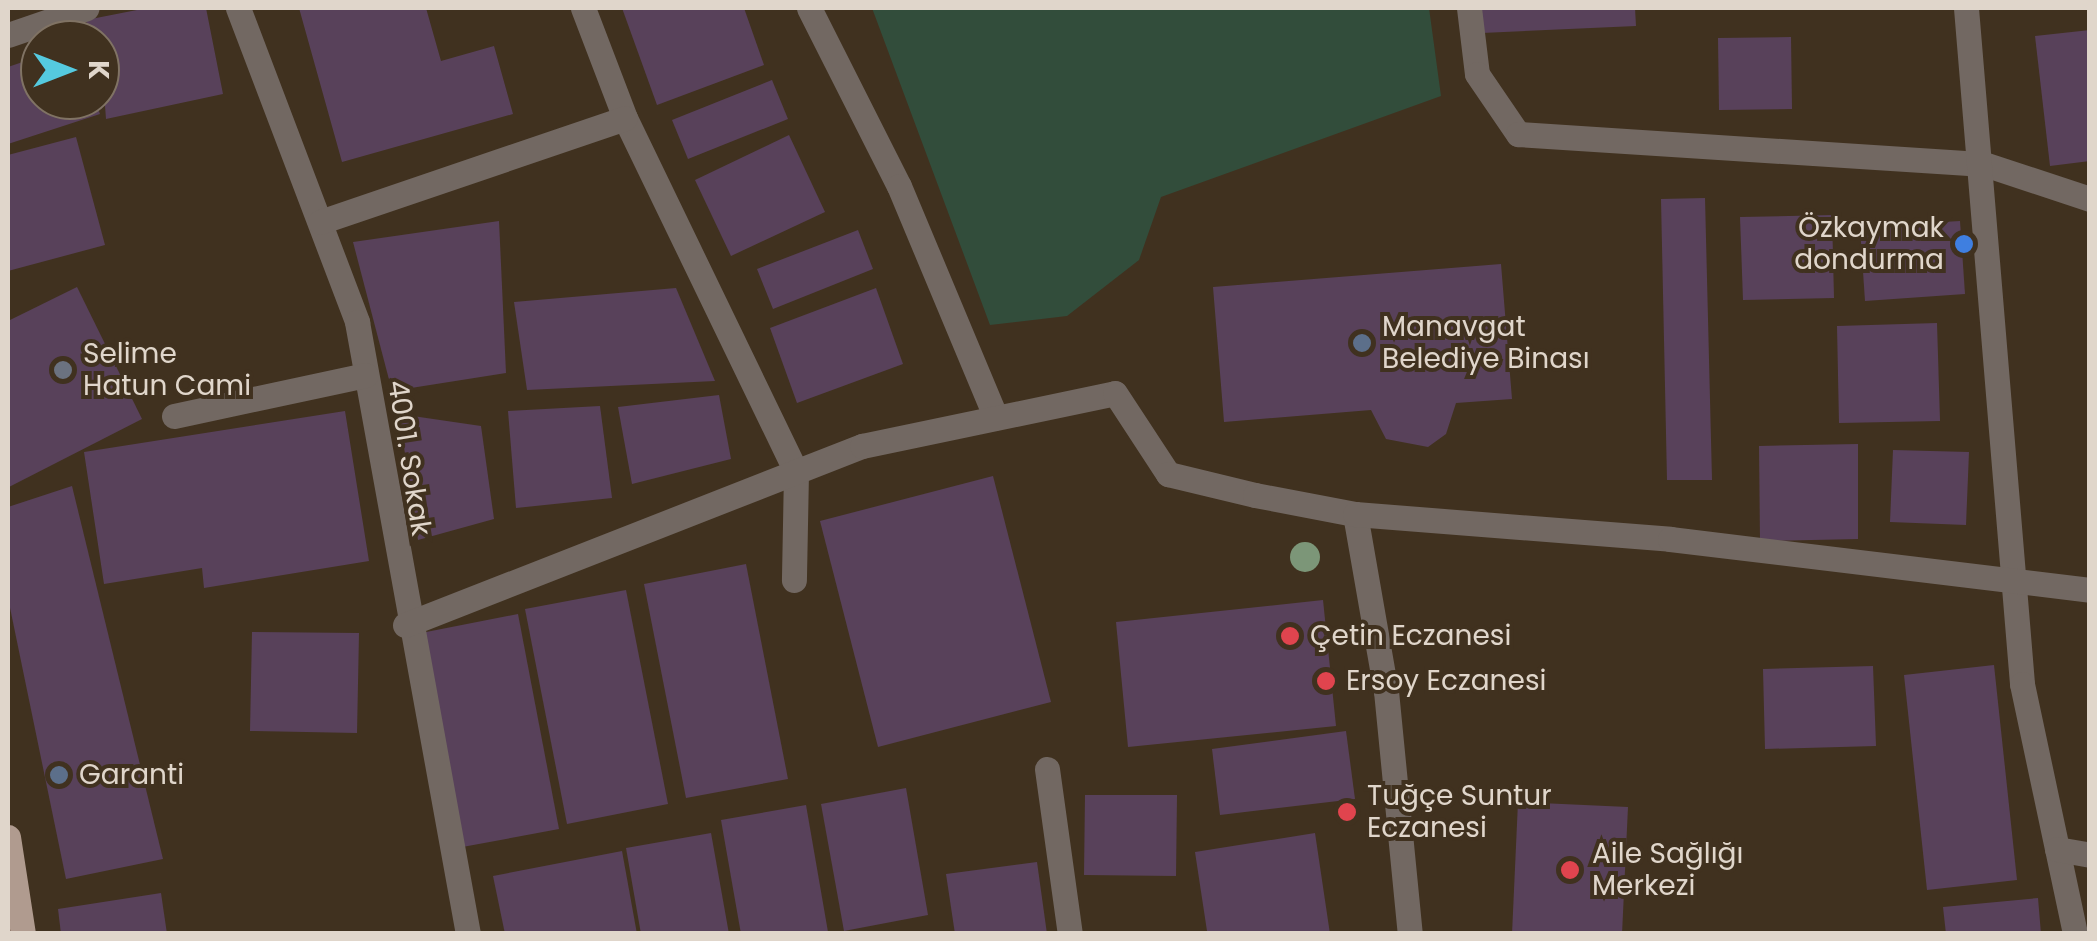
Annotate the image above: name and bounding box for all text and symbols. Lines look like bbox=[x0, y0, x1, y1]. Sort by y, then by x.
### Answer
north arrow bbox=[20, 20, 120, 120]
text: K bbox=[79, 60, 118, 80]
place label: Özkaymak dondurma bbox=[1794, 211, 1944, 277]
marker: Özkaymak dondurma bbox=[1953, 233, 1975, 255]
place label: Manavgat Belediye Binası bbox=[1382, 310, 1590, 376]
marker: Manavgat Belediye Binası bbox=[1351, 332, 1373, 354]
place label: Selime Hatun Cami bbox=[83, 337, 251, 403]
marker: Selime Hatun Cami bbox=[52, 359, 74, 381]
street label: 4001. Sokak bbox=[380, 378, 438, 538]
place label: Çetin Eczanesi bbox=[1310, 619, 1511, 653]
marker: Çetin Eczanesi bbox=[1279, 625, 1301, 647]
place label: Ersoy Eczanesi bbox=[1346, 664, 1546, 698]
marker: Ersoy Eczanesi bbox=[1315, 670, 1337, 692]
place label: Garanti bbox=[79, 758, 184, 792]
marker: Garanti bbox=[48, 764, 70, 786]
place label: Tuğçe Suntur Eczanesi bbox=[1367, 779, 1552, 845]
marker: Tuğçe Suntur Eczanesi bbox=[1336, 801, 1358, 823]
place label: Aile Sağlığı Merkezi bbox=[1592, 837, 1743, 903]
marker: Aile Sağlığı Merkezi bbox=[1557, 857, 1583, 883]

